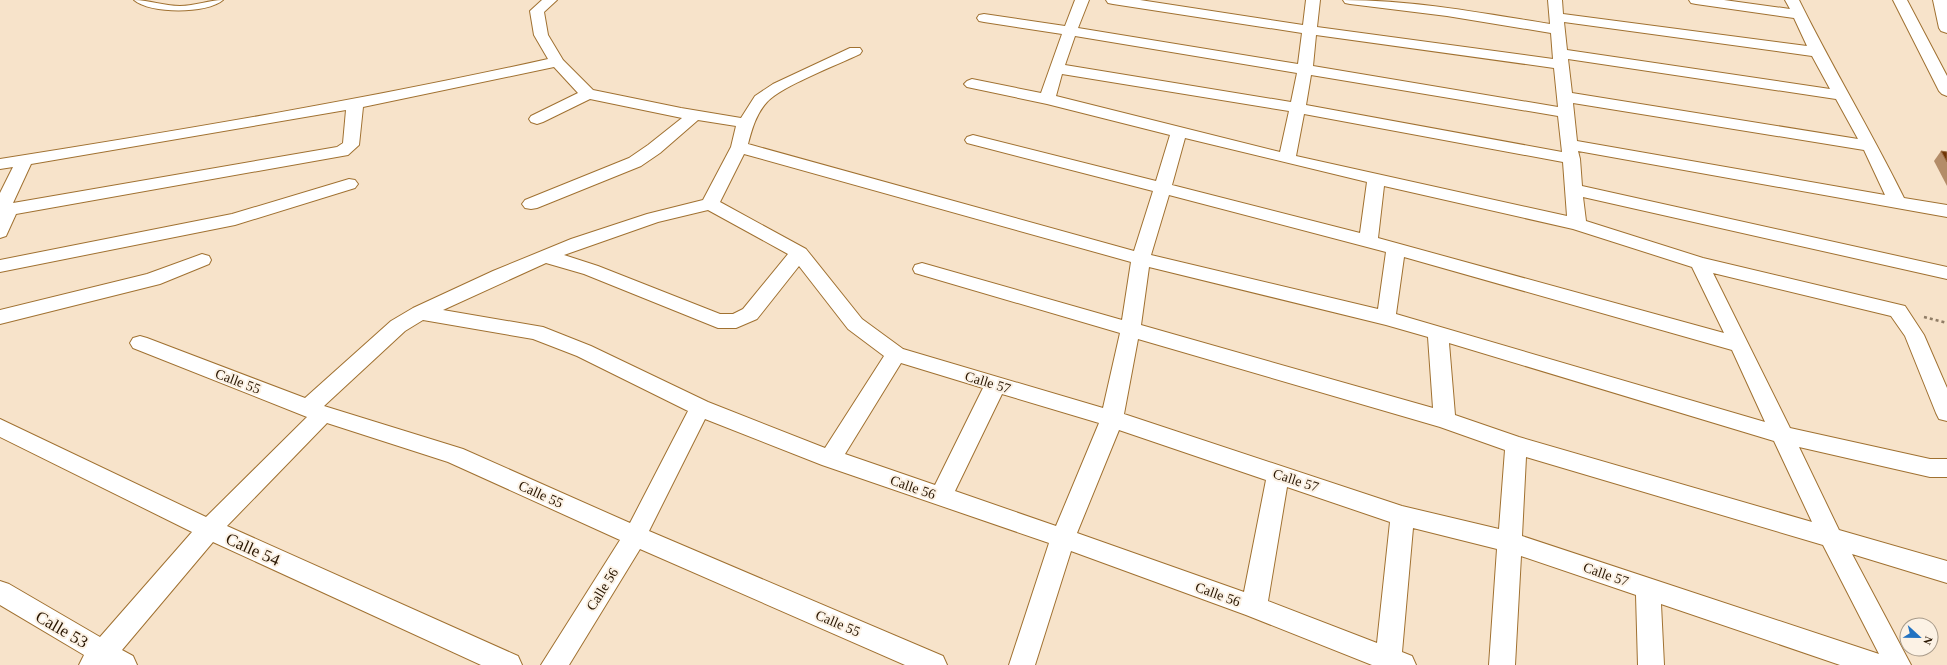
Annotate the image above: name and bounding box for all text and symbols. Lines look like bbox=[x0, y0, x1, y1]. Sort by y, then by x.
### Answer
street label: Calle 55 bbox=[213, 366, 262, 397]
street label: Calle 57 bbox=[963, 368, 1013, 397]
street label: Calle 57 bbox=[1271, 466, 1321, 495]
street label: Calle 56 bbox=[888, 473, 938, 502]
street label: Calle 55 bbox=[516, 478, 565, 511]
street label: Calle 54 bbox=[223, 529, 283, 570]
street label: Calle 57 bbox=[1581, 560, 1631, 589]
street label: Calle 56 bbox=[584, 565, 621, 613]
street label: Calle 56 bbox=[1193, 579, 1242, 610]
street label: Calle 53 bbox=[32, 607, 91, 652]
street label: Calle 55 bbox=[813, 607, 862, 640]
north arrow bbox=[1899, 617, 1939, 657]
text: N bbox=[1921, 635, 1935, 647]

